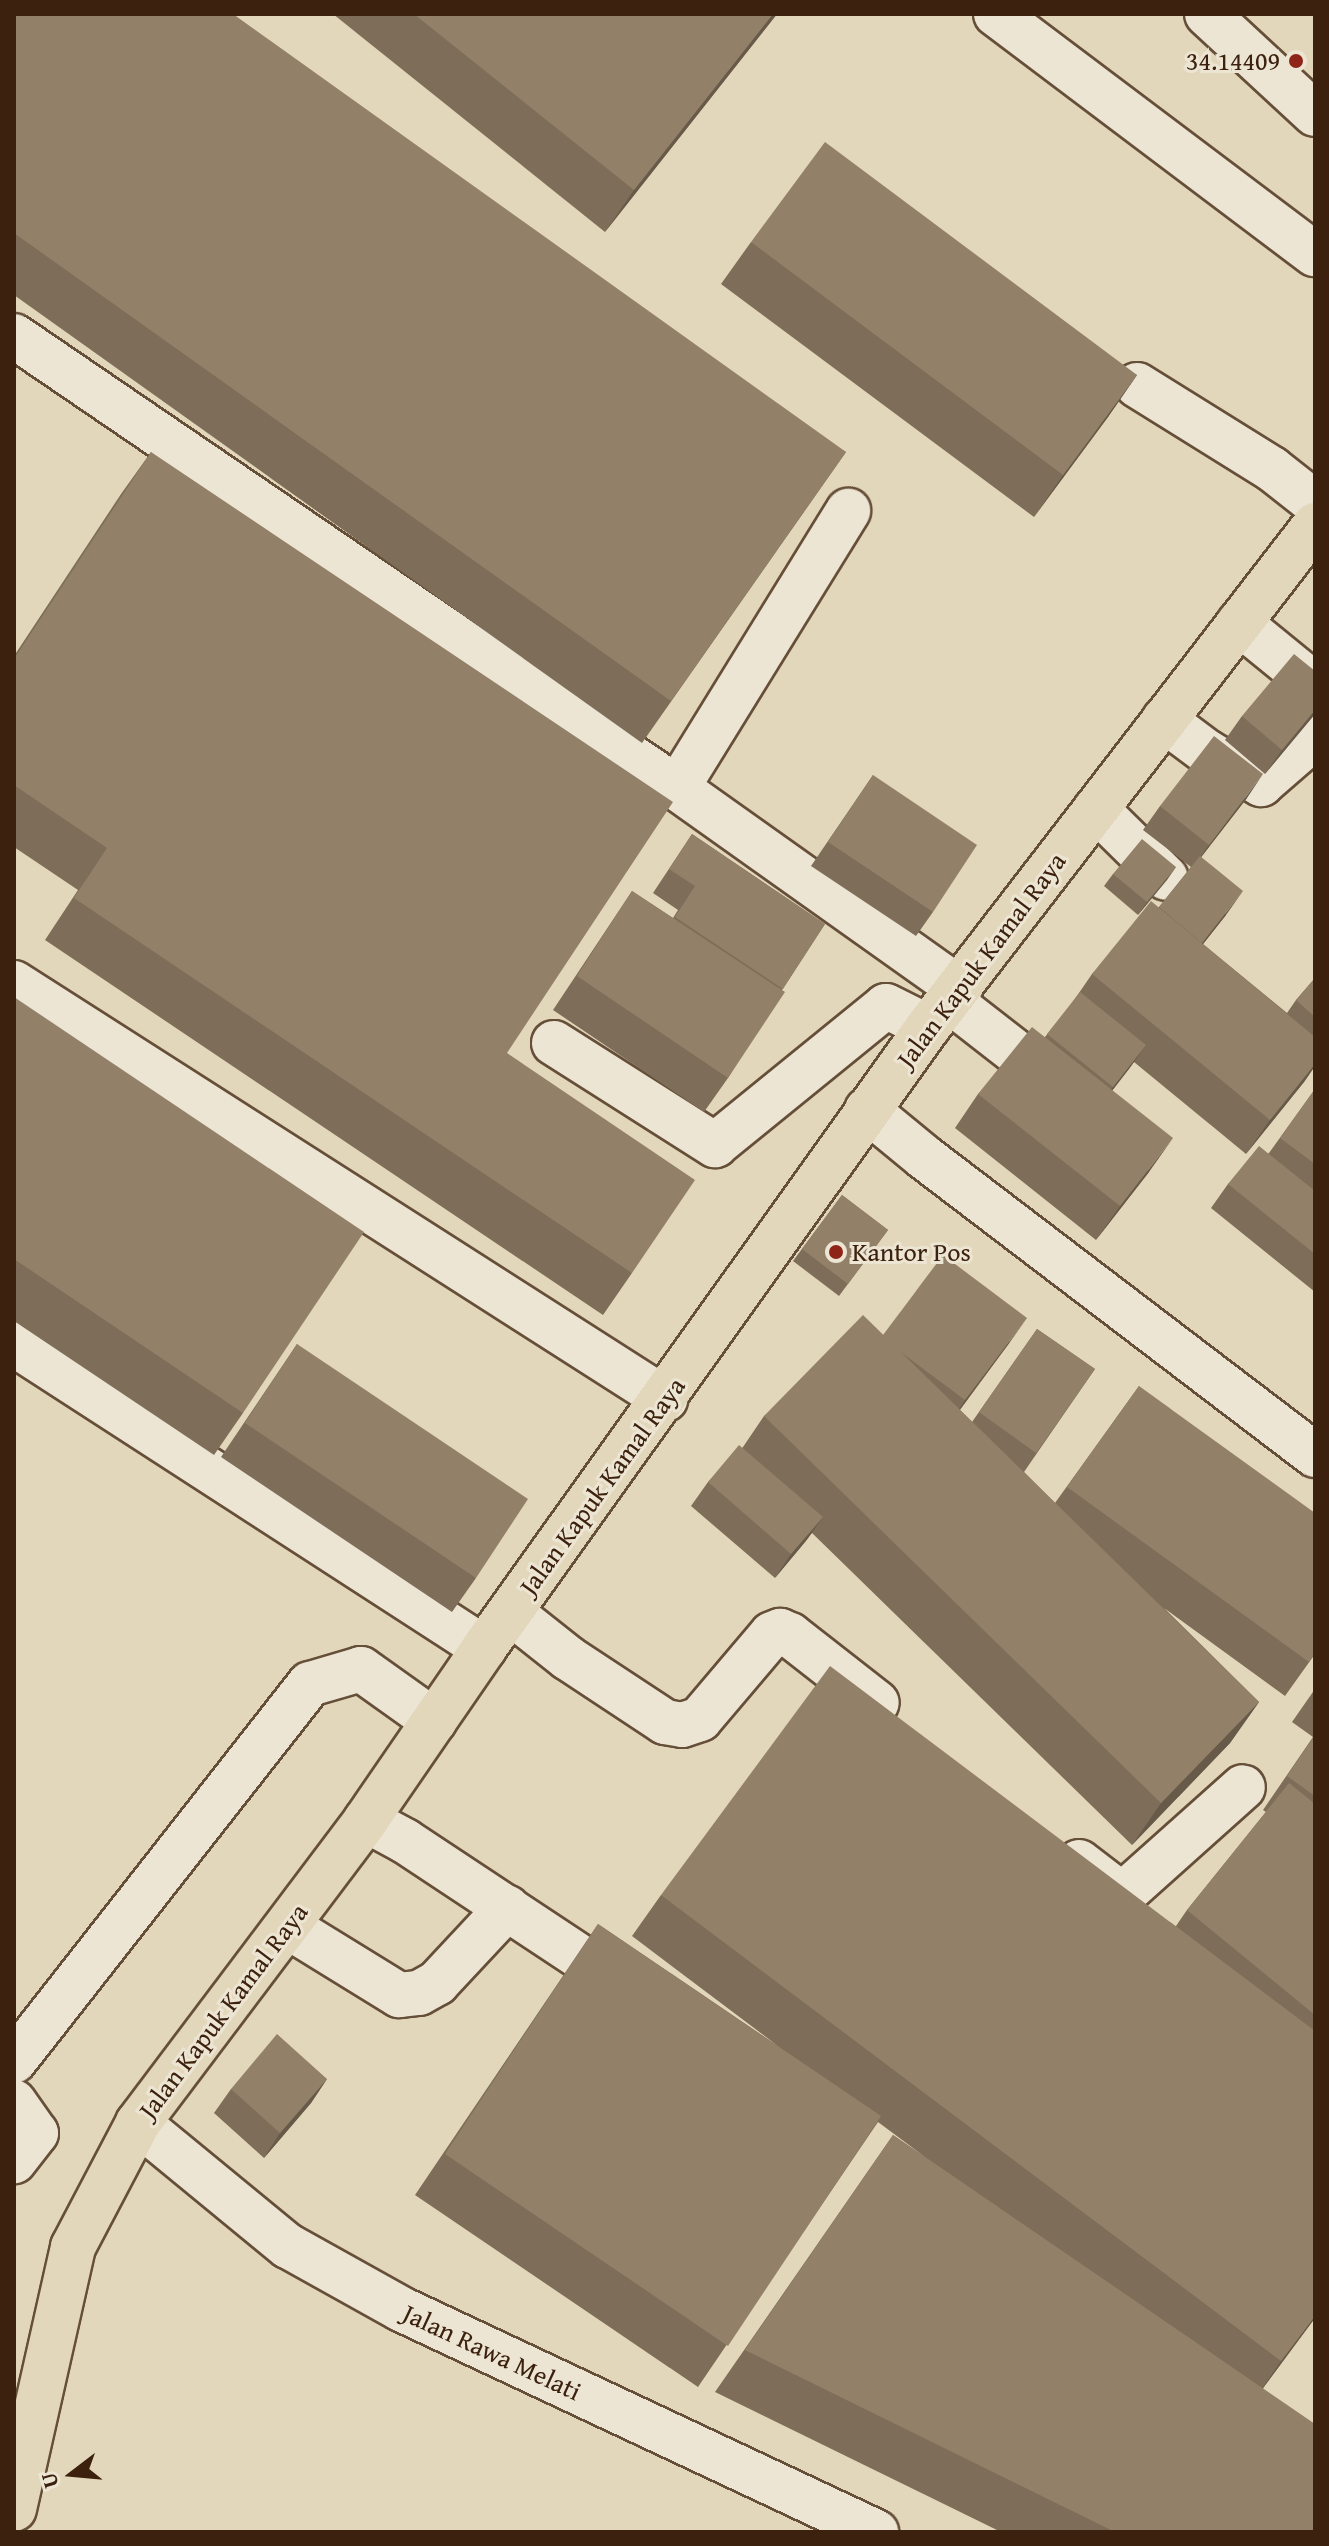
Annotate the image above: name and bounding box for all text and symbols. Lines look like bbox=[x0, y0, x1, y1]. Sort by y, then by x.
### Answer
place label: 34.14409 bbox=[1186, 45, 1280, 77]
marker: 34.14409 bbox=[1287, 52, 1305, 70]
street label: Jalan Kapuk Kamal Raya bbox=[890, 846, 1072, 1074]
place label: Kantor Pos bbox=[852, 1236, 971, 1268]
marker: Kantor Pos bbox=[827, 1243, 845, 1261]
street label: Jalan Kapuk Kamal Raya bbox=[513, 1371, 691, 1601]
street label: Jalan Kapuk Kamal Raya bbox=[132, 1897, 314, 2125]
street label: Jalan Rawa Melati bbox=[398, 2297, 586, 2407]
north arrow bbox=[32, 2434, 112, 2514]
text: U bbox=[32, 2469, 66, 2492]

